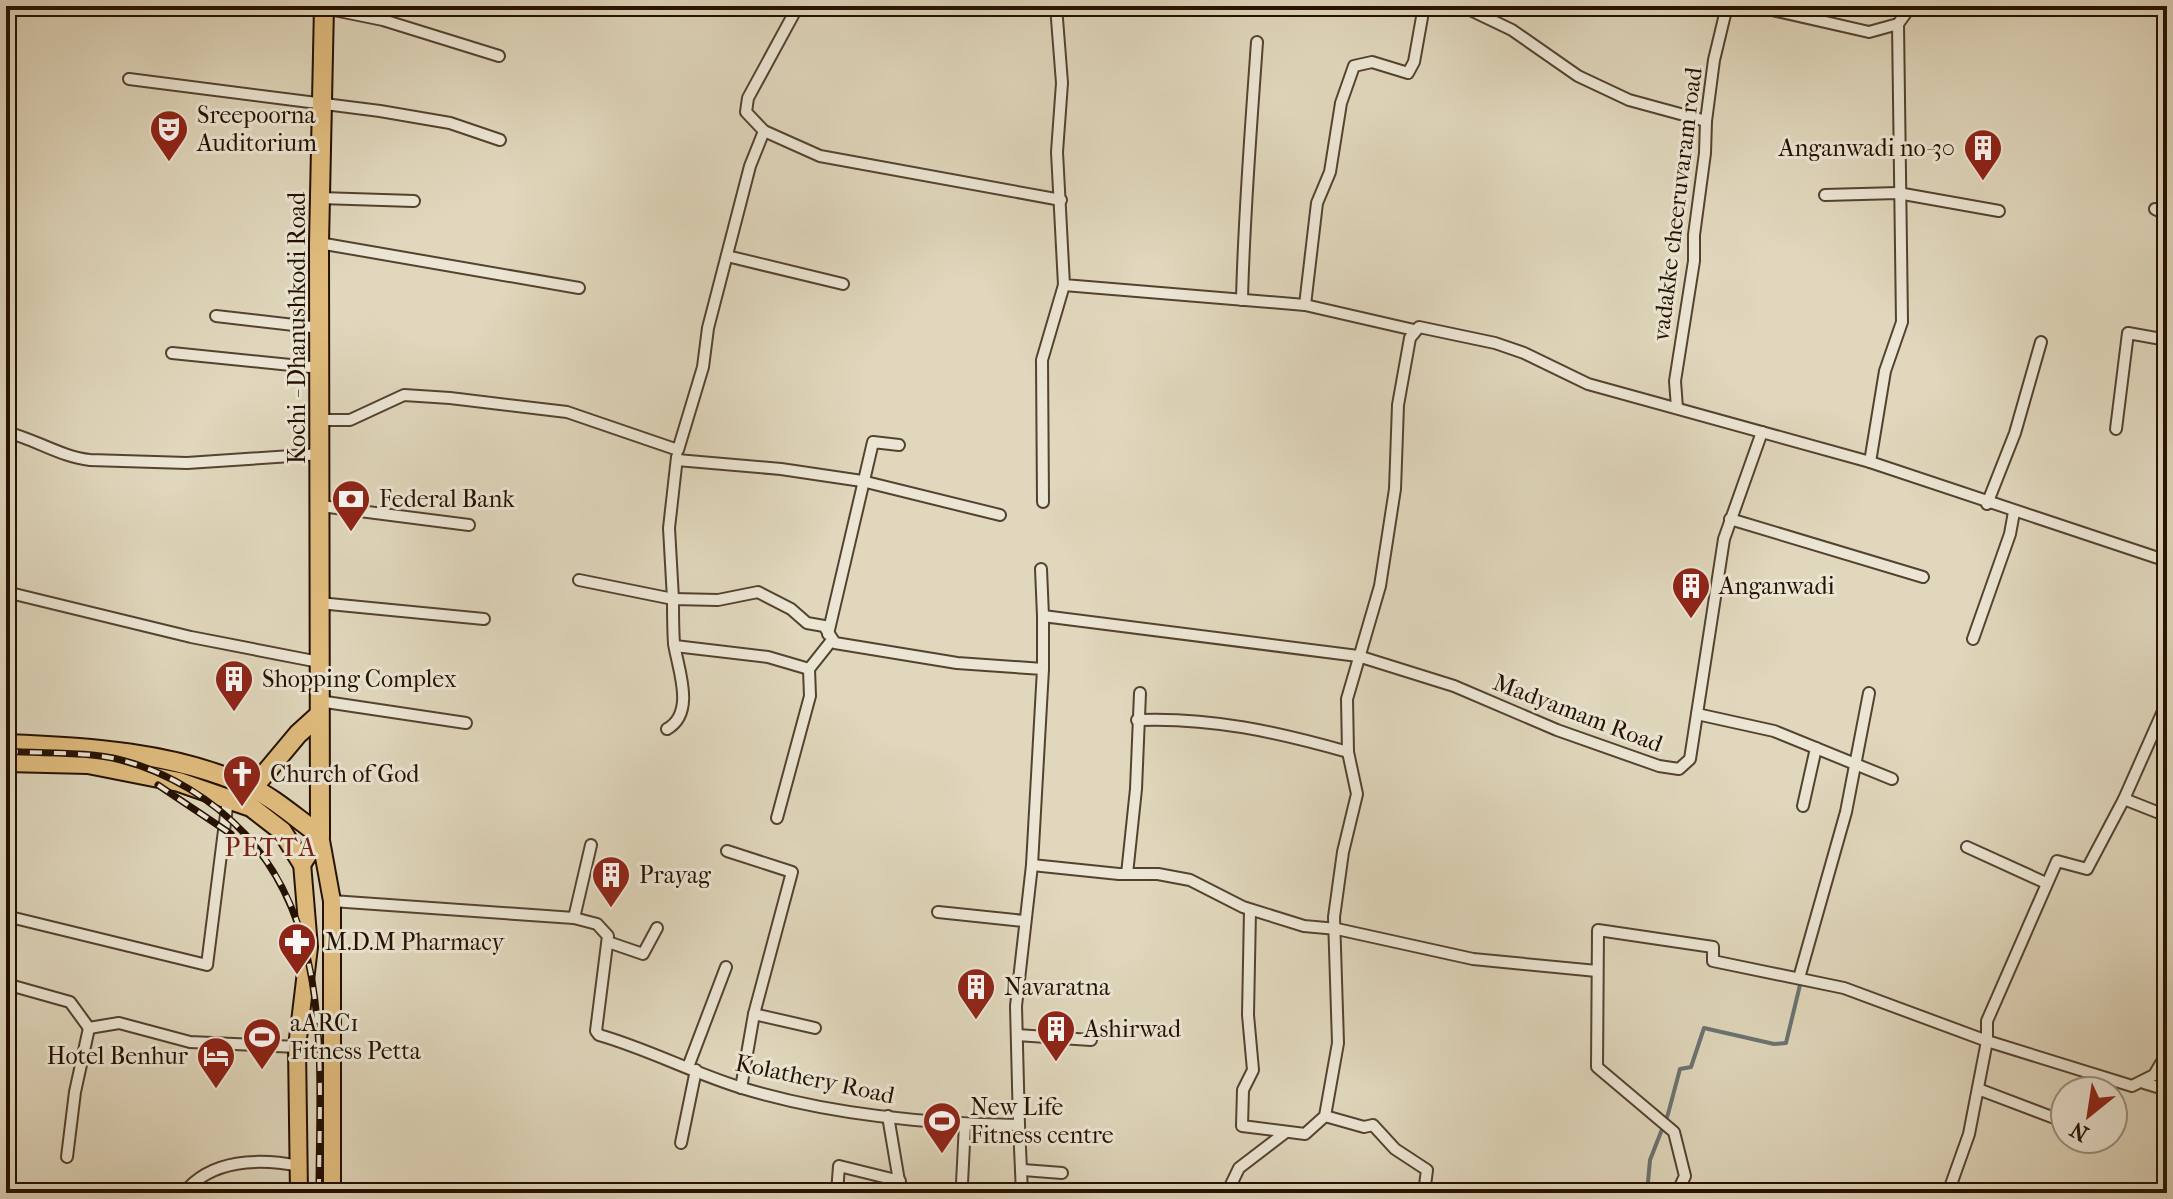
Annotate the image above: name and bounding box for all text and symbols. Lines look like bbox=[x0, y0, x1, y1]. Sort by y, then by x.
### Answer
street label: vadakke cheeruvaram road bbox=[1646, 65, 1708, 342]
place label: Sreepoorna Auditorium bbox=[196, 101, 317, 157]
theatre icon: Sreepoorna Auditorium bbox=[148, 108, 190, 163]
building icon: Anganwadi no-30 bbox=[1962, 127, 2004, 182]
place label: Anganwadi no-30 bbox=[1778, 134, 1955, 162]
street label: Kochi - Dhanushkodi Road bbox=[283, 191, 311, 464]
bank icon: Federal Bank bbox=[330, 478, 372, 533]
place label: Federal Bank bbox=[379, 485, 515, 513]
building icon: Anganwadi bbox=[1670, 565, 1712, 620]
place label: Anganwadi bbox=[1718, 572, 1835, 600]
building icon: Shopping Complex bbox=[213, 658, 255, 713]
place label: Shopping Complex bbox=[262, 665, 457, 693]
street label: Madyamam Road bbox=[1489, 668, 1667, 758]
church icon: Church of God bbox=[221, 753, 263, 808]
place label: Church of God bbox=[270, 760, 420, 788]
district label: PETTA bbox=[224, 832, 318, 863]
building icon: Prayag bbox=[590, 854, 632, 909]
place label: Prayag bbox=[639, 861, 712, 889]
pharmacy icon: M.D.M Pharmacy bbox=[276, 921, 318, 976]
place label: M.D.M Pharmacy bbox=[325, 928, 506, 956]
building icon: Navaratna bbox=[955, 966, 997, 1021]
place label: Navaratna bbox=[1004, 973, 1111, 1001]
building icon: Ashirwad bbox=[1035, 1008, 1077, 1063]
place label: aARC1 Fitness Petta bbox=[290, 1009, 422, 1065]
place label: Ashirwad bbox=[1083, 1015, 1182, 1043]
sports icon: aARC1 Fitness Petta bbox=[241, 1016, 283, 1071]
hotel icon: Hotel Benhur bbox=[195, 1035, 237, 1090]
place label: Hotel Benhur bbox=[47, 1042, 189, 1070]
street label: Kolathery Road bbox=[733, 1048, 898, 1110]
north arrow bbox=[2049, 1075, 2129, 1155]
place label: New Life Fitness centre bbox=[970, 1093, 1114, 1149]
sports icon: New Life Fitness centre bbox=[921, 1100, 963, 1155]
text: N bbox=[2066, 1116, 2093, 1147]

